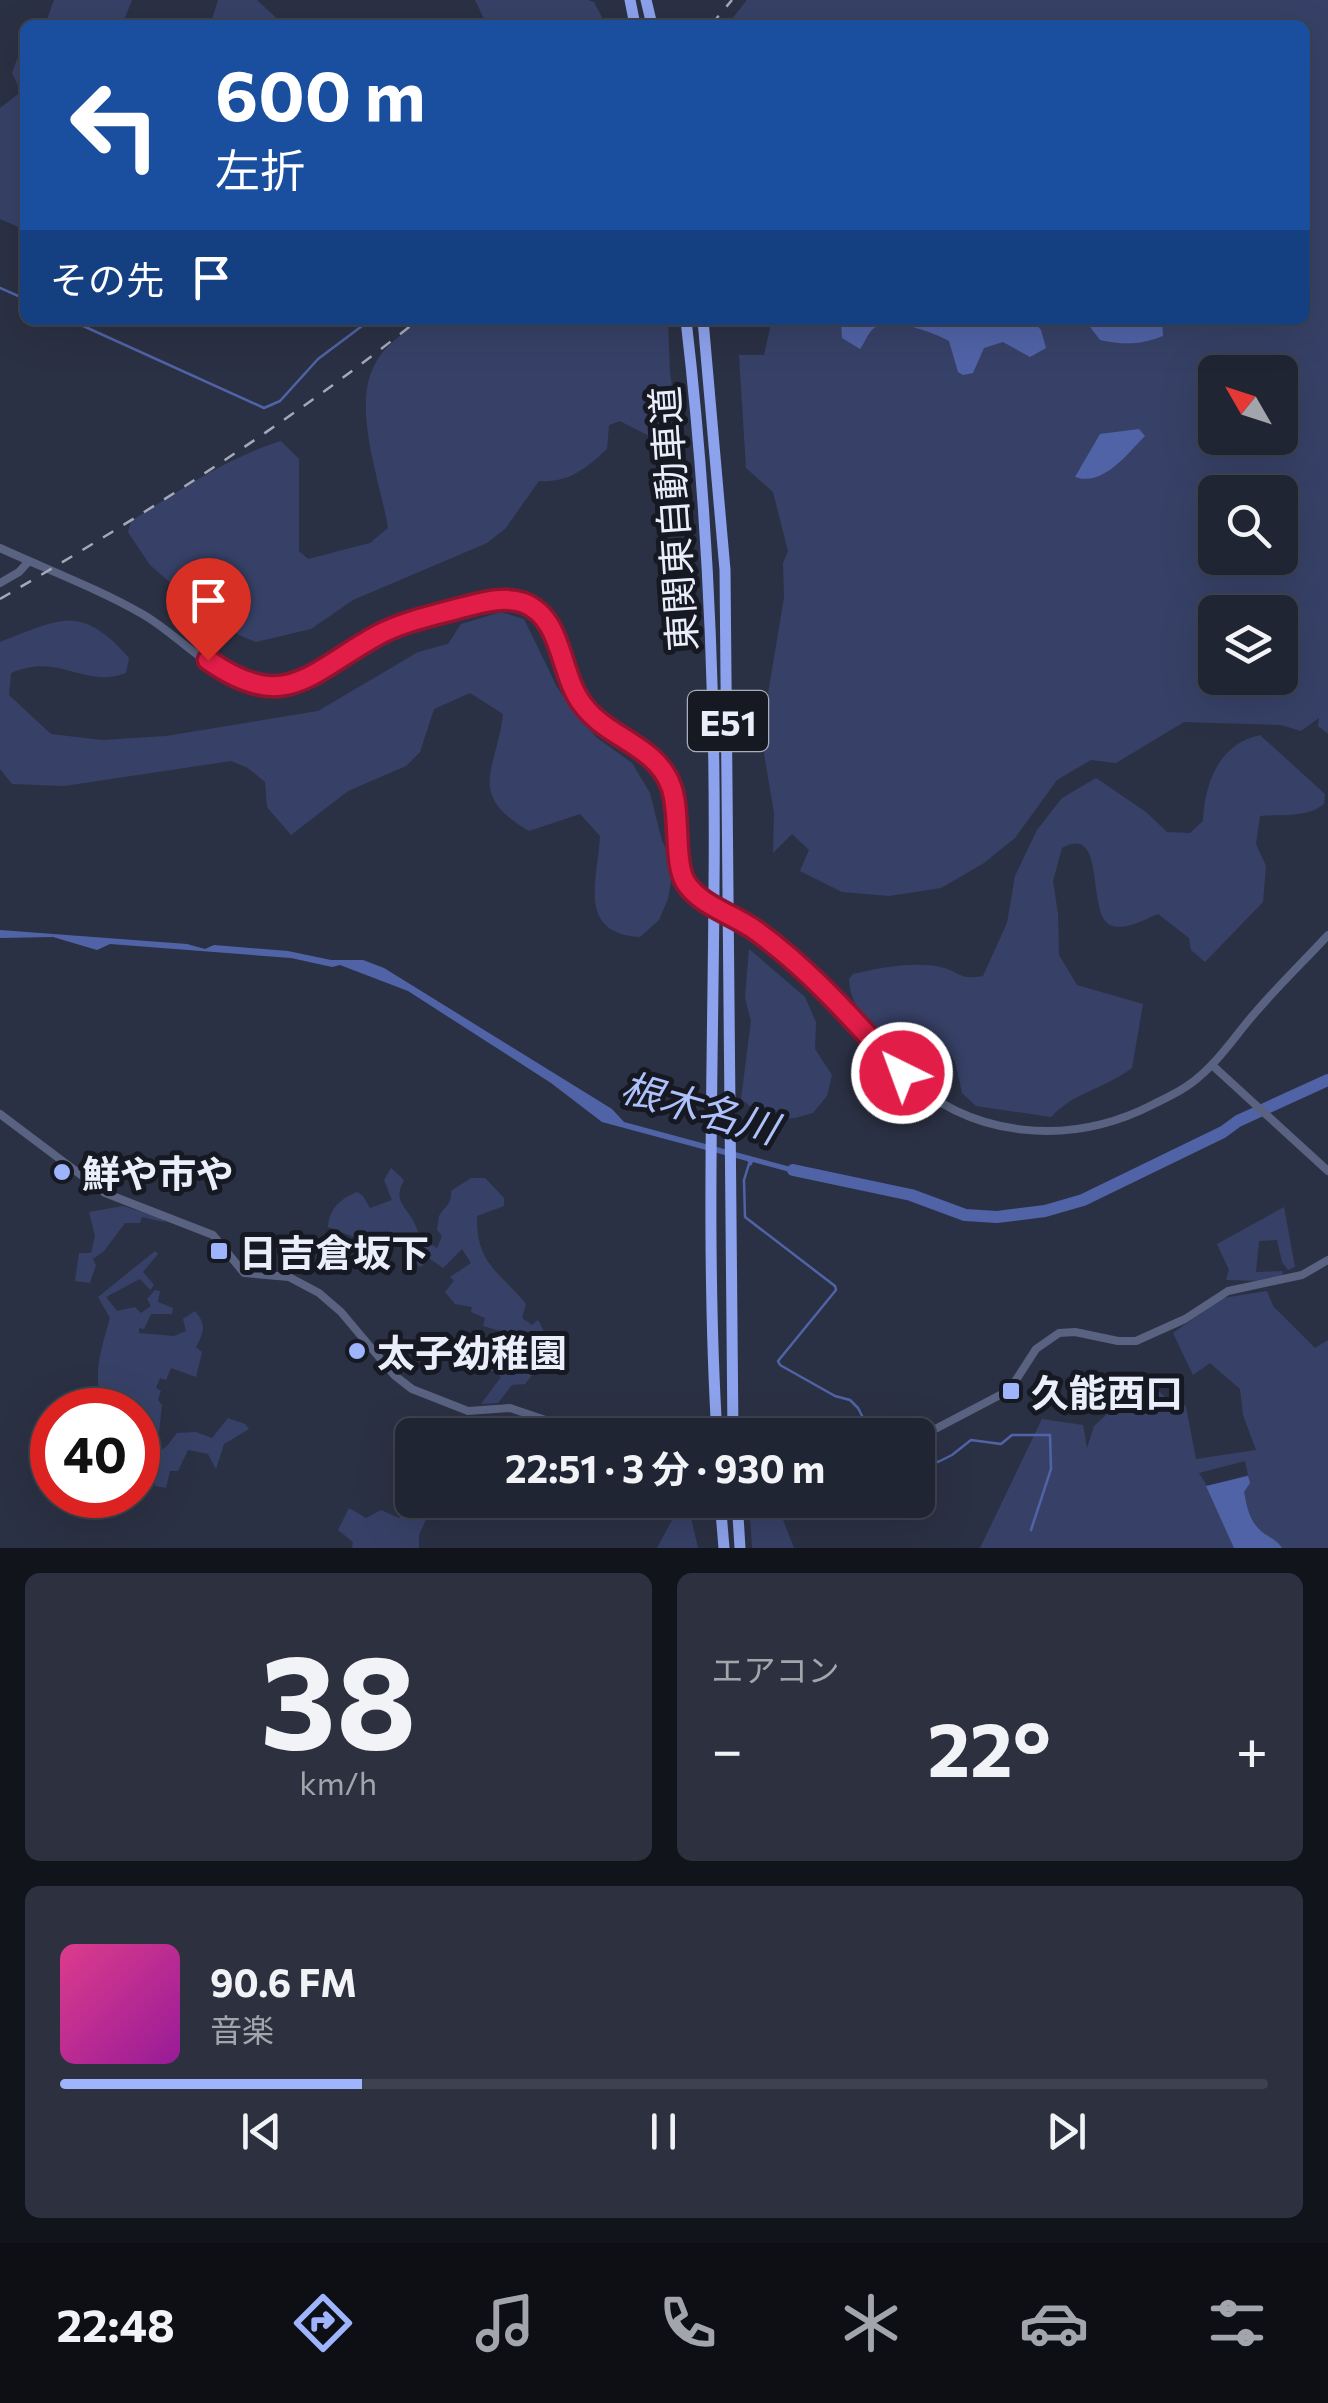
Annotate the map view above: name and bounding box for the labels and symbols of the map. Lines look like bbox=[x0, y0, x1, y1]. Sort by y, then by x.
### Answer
north arrow bbox=[1198, 355, 1298, 455]
street label: 東関東自動車道 bbox=[639, 385, 705, 653]
pin bbox=[166, 558, 251, 661]
road number: E51 bbox=[688, 691, 768, 751]
position arrow bbox=[850, 1021, 954, 1125]
water label: 根木名川 bbox=[616, 1060, 787, 1153]
place label: 鮮や市や bbox=[82, 1149, 234, 1196]
marker: 鮮や市や bbox=[51, 1161, 73, 1183]
place label: 日吉倉坂下 bbox=[239, 1228, 429, 1275]
marker: 日吉倉坂下 bbox=[208, 1240, 230, 1262]
place label: 太子幼稚園 bbox=[377, 1328, 567, 1375]
marker: 太子幼稚園 bbox=[346, 1340, 368, 1362]
place label: 久能西口 bbox=[1031, 1368, 1183, 1415]
marker: 久能西口 bbox=[1000, 1380, 1022, 1402]
speed limit sign: 40 bbox=[30, 1388, 160, 1518]

